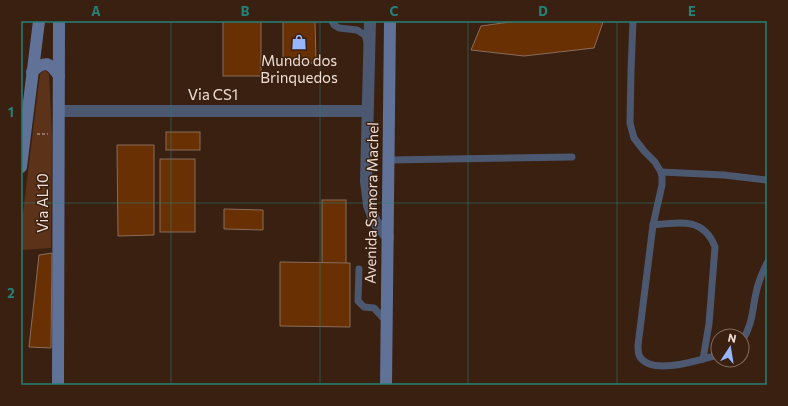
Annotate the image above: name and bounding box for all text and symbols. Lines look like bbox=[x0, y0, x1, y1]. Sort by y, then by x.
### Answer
text: A bbox=[91, 3, 101, 19]
text: B bbox=[241, 3, 250, 19]
text: C bbox=[390, 3, 399, 19]
text: D bbox=[538, 3, 548, 19]
text: E bbox=[688, 3, 696, 19]
shop icon: Mundo dos Brinquedos bbox=[290, 33, 308, 51]
place label: Mundo dos Brinquedos bbox=[260, 51, 338, 86]
street label: Via CS1 bbox=[188, 85, 238, 103]
text: 1 bbox=[8, 104, 14, 120]
street label: Avenida Samora Machel bbox=[361, 122, 381, 284]
street label: Via AL10 bbox=[33, 173, 51, 233]
text: 2 bbox=[7, 285, 15, 301]
north arrow bbox=[710, 328, 750, 368]
text: N bbox=[727, 331, 738, 345]

